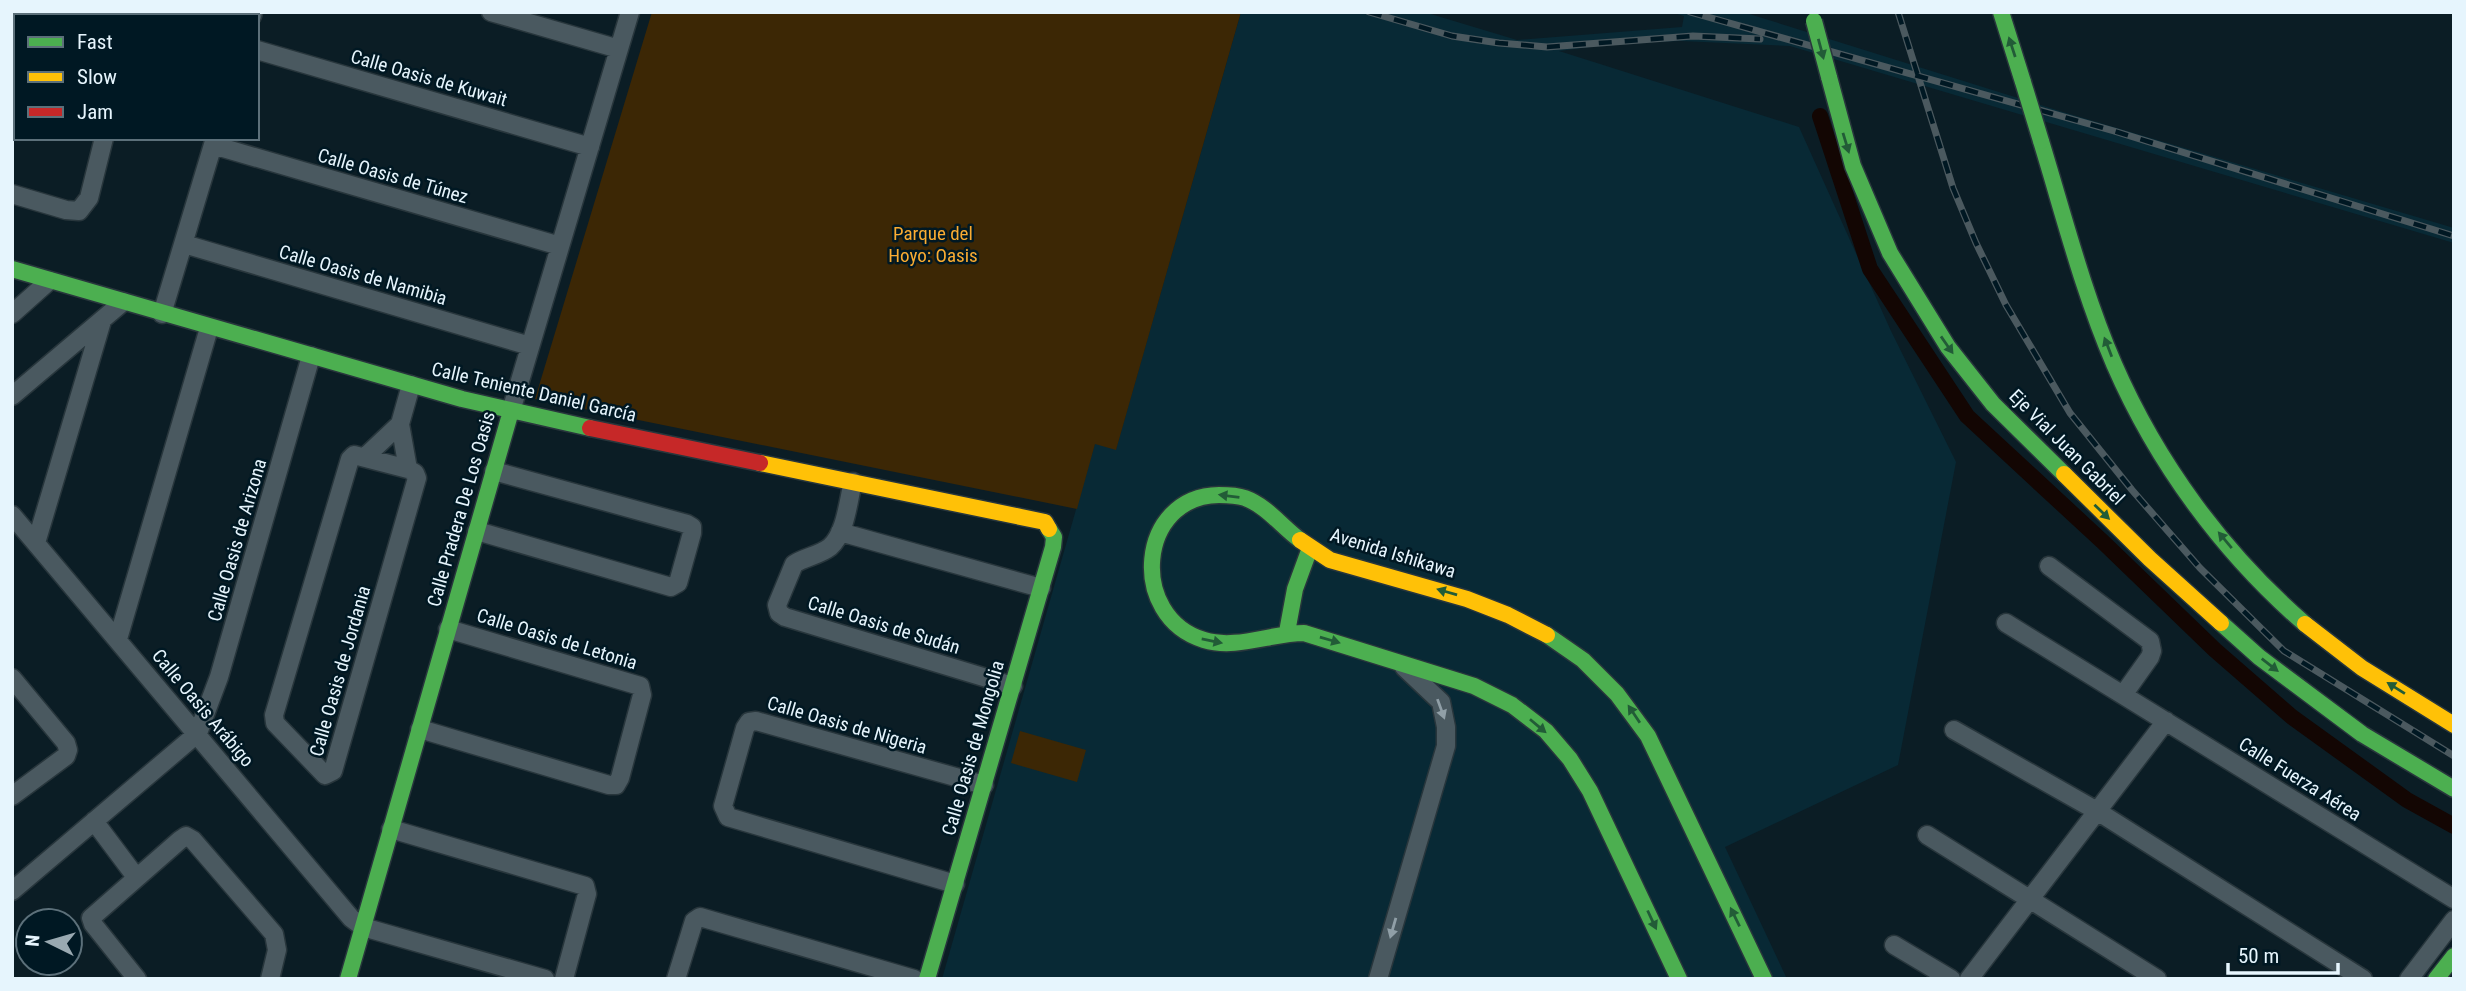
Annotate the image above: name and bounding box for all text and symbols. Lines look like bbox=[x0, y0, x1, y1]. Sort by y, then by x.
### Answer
legend bbox=[14, 14, 259, 140]
text: Fast bbox=[77, 30, 113, 54]
one-way arrow bbox=[2007, 36, 2017, 57]
one-way arrow bbox=[1817, 39, 1827, 60]
street label: Calle Oasis de Kuwait bbox=[348, 45, 510, 111]
text: Slow bbox=[77, 65, 117, 89]
text: Jam bbox=[77, 100, 113, 124]
one-way arrow bbox=[1842, 132, 1852, 153]
street label: Calle Oasis de Túnez bbox=[315, 144, 471, 208]
park label: Parque del Hoyo: Oasis bbox=[888, 222, 978, 267]
street label: Calle Oasis de Namibia bbox=[276, 240, 450, 310]
one-way arrow bbox=[1940, 336, 1954, 354]
one-way arrow bbox=[2102, 336, 2113, 357]
street label: Calle Teniente Daniel García bbox=[429, 357, 639, 427]
street label: Eje Vial Juan Gabriel bbox=[2004, 384, 2130, 510]
street label: Calle Pradera De Los Oasis bbox=[422, 409, 500, 609]
street label: Calle Oasis de Arizona bbox=[203, 456, 271, 624]
one-way arrow bbox=[1218, 490, 1240, 501]
one-way arrow bbox=[2093, 503, 2110, 519]
street label: Avenida Ishikawa bbox=[1328, 523, 1458, 583]
one-way arrow bbox=[2217, 531, 2233, 549]
street label: Calle Oasis de Jordania bbox=[305, 583, 375, 759]
one-way arrow bbox=[1436, 586, 1457, 596]
street label: Calle Oasis de Sudán bbox=[805, 591, 963, 659]
street label: Calle Oasis de Letonia bbox=[474, 604, 640, 674]
one-way arrow bbox=[1201, 636, 1223, 647]
one-way arrow bbox=[1319, 636, 1340, 646]
street label: Calle Oasis Arábigo bbox=[147, 644, 259, 772]
street label: Calle Oasis de Mongolia bbox=[937, 658, 1009, 838]
one-way arrow bbox=[2260, 658, 2278, 673]
one-way arrow bbox=[2386, 682, 2405, 695]
street label: Calle Oasis de Nigeria bbox=[765, 691, 929, 759]
one-way arrow bbox=[1436, 699, 1447, 720]
one-way arrow bbox=[1627, 705, 1641, 723]
one-way arrow bbox=[1529, 718, 1547, 733]
street label: Calle Fuerza Aérea bbox=[2235, 732, 2365, 826]
north arrow bbox=[14, 907, 84, 977]
one-way arrow bbox=[1729, 907, 1740, 927]
one-way arrow bbox=[1646, 910, 1658, 930]
one-way arrow bbox=[1388, 917, 1398, 938]
scale bar bbox=[2228, 932, 2338, 976]
text: N bbox=[21, 934, 45, 947]
text: 50 m bbox=[2238, 944, 2279, 968]

